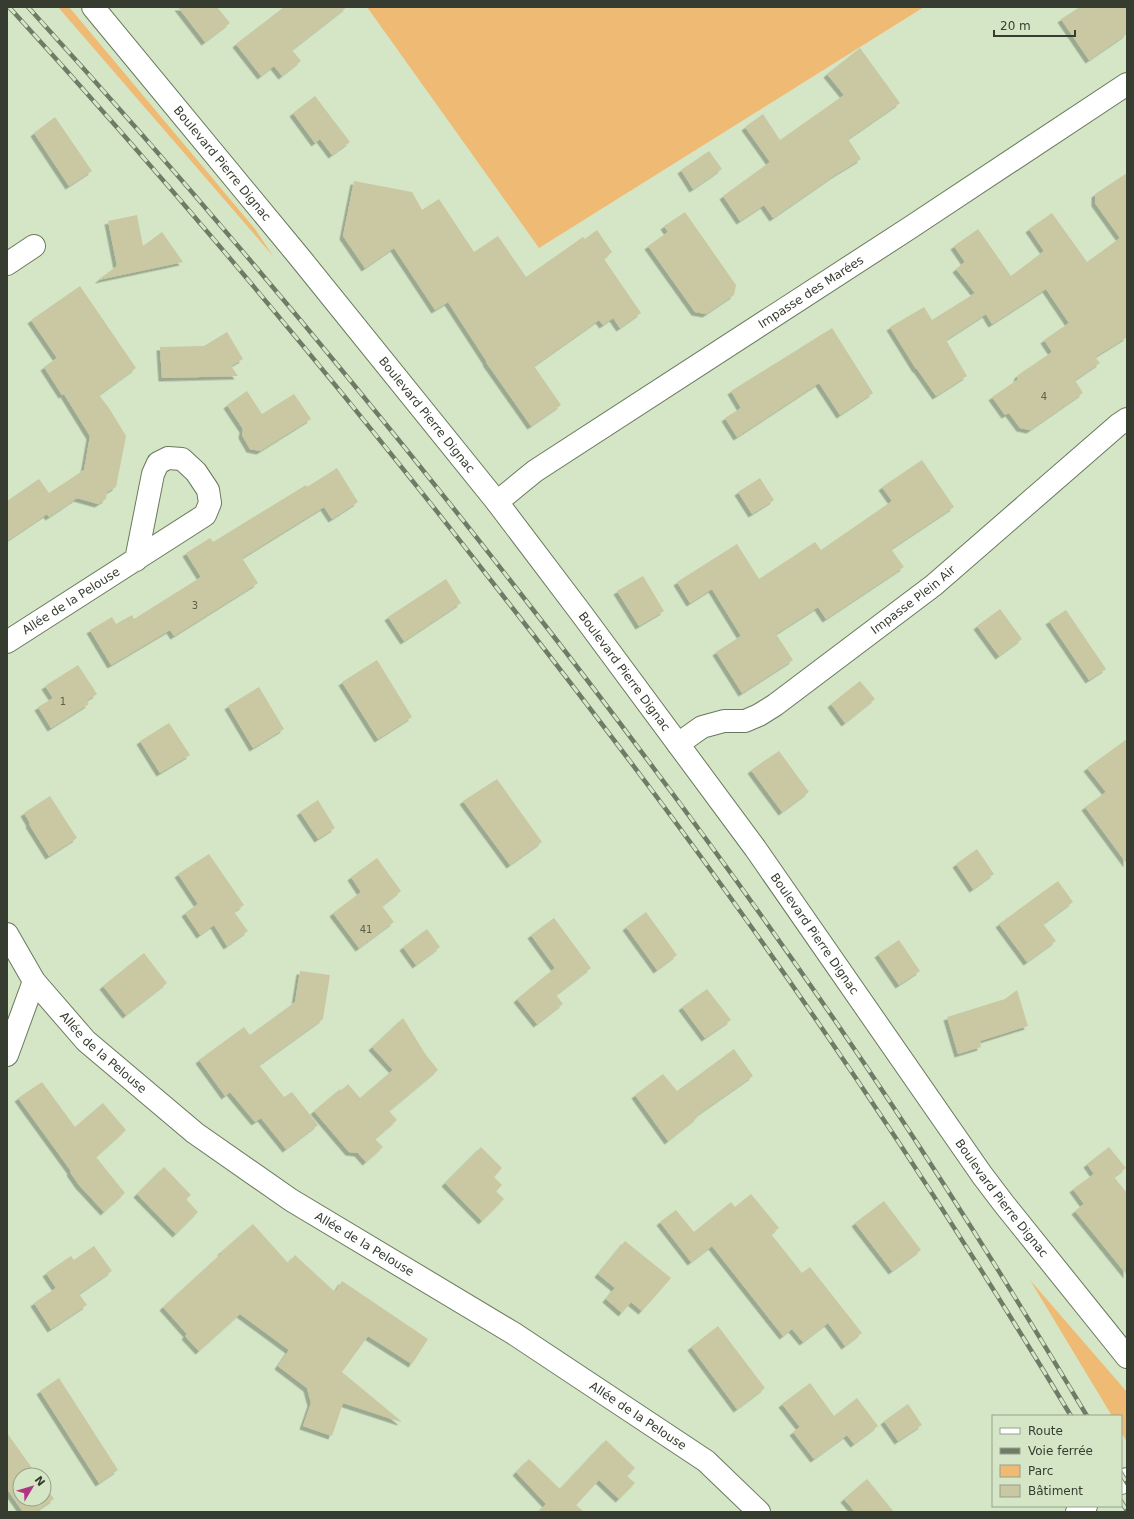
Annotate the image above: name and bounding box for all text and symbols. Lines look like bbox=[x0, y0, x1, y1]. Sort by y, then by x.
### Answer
scale bar bbox=[994, 12, 1075, 38]
text: 20 m bbox=[1000, 19, 1031, 33]
street label: Boulevard Pierre Dignac bbox=[171, 103, 274, 224]
street label: Impasse des Marées bbox=[756, 253, 866, 331]
street label: Boulevard Pierre Dignac bbox=[376, 354, 478, 476]
house number: 4 bbox=[1041, 391, 1047, 402]
street label: Impasse Plein Air bbox=[868, 563, 958, 637]
street label: Allée de la Pelouse bbox=[20, 565, 122, 637]
house number: 3 bbox=[192, 600, 198, 611]
street label: Boulevard Pierre Dignac bbox=[576, 609, 673, 734]
house number: 1 bbox=[60, 696, 66, 707]
street label: Boulevard Pierre Dignac bbox=[768, 870, 862, 997]
house number: 41 bbox=[360, 924, 372, 935]
street label: Allée de la Pelouse bbox=[57, 1009, 149, 1096]
street label: Boulevard Pierre Dignac bbox=[952, 1137, 1051, 1260]
street label: Allée de la Pelouse bbox=[312, 1209, 417, 1279]
street label: Allée de la Pelouse bbox=[587, 1379, 689, 1453]
legend bbox=[992, 1415, 1122, 1507]
text: Route bbox=[1028, 1424, 1063, 1438]
text: Voie ferrée bbox=[1028, 1444, 1093, 1458]
text: Parc bbox=[1028, 1464, 1053, 1478]
north arrow bbox=[12, 1467, 52, 1507]
text: N bbox=[32, 1474, 47, 1489]
text: Bâtiment bbox=[1028, 1484, 1083, 1498]

